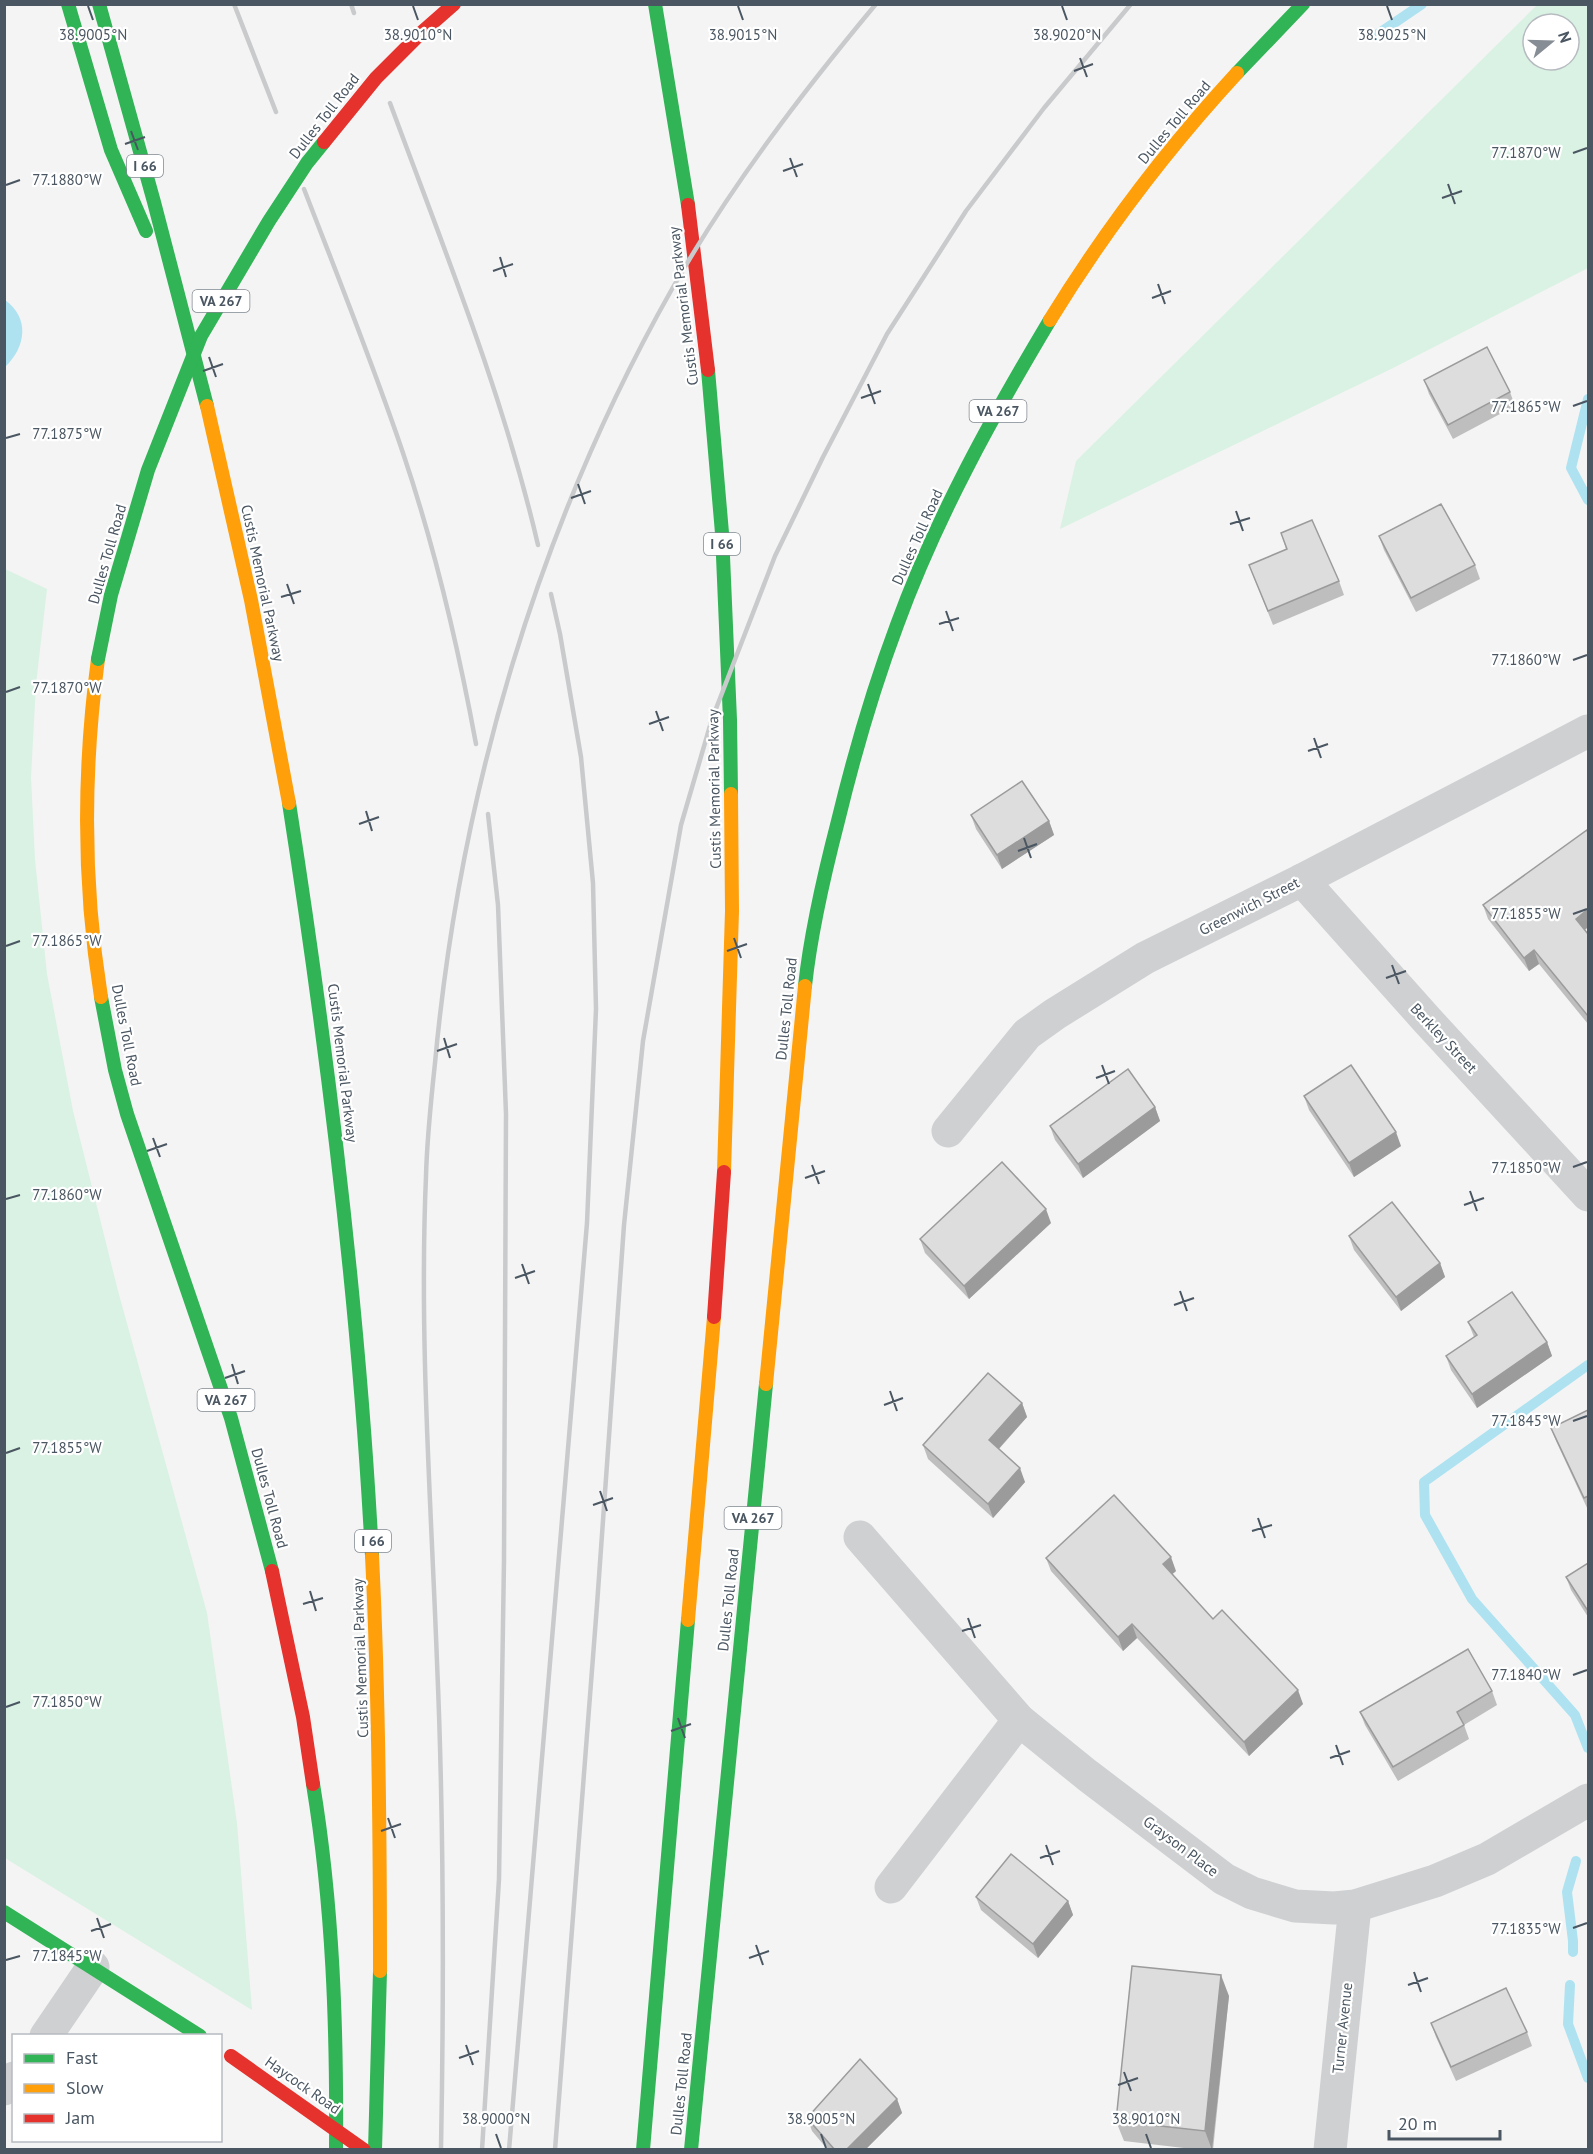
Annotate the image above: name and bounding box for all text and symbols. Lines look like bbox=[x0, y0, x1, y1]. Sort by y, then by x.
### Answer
north arrow bbox=[1521, 12, 1581, 72]
text: 38.9005°N bbox=[59, 25, 127, 44]
text: 38.9010°N bbox=[384, 25, 452, 44]
text: 38.9015°N bbox=[709, 25, 777, 44]
text: 38.9020°N bbox=[1033, 25, 1101, 44]
text: 38.9025°N bbox=[1358, 25, 1426, 44]
text: N bbox=[1554, 29, 1576, 45]
street label: Dulles Toll Road bbox=[285, 70, 363, 162]
street label: Dulles Toll Road bbox=[1134, 76, 1214, 168]
text: 77.1870°W bbox=[1491, 143, 1561, 162]
road number: I 66 bbox=[127, 155, 163, 177]
text: 77.1880°W bbox=[32, 170, 102, 189]
street label: Custis Memorial Parkway bbox=[664, 226, 702, 386]
road number: VA 267 bbox=[192, 290, 250, 312]
text: 77.1865°W bbox=[1491, 397, 1561, 416]
road number: VA 267 bbox=[970, 400, 1026, 422]
text: 77.1875°W bbox=[32, 424, 102, 443]
street label: Dulles Toll Road bbox=[887, 486, 947, 588]
street label: Dulles Toll Road bbox=[84, 502, 130, 606]
street label: Custis Memorial Parkway bbox=[237, 503, 289, 663]
road number: I 66 bbox=[704, 533, 740, 555]
text: 77.1860°W bbox=[1491, 650, 1561, 669]
text: 77.1870°W bbox=[32, 678, 102, 697]
street label: Custis Memorial Parkway bbox=[703, 709, 725, 869]
street label: Greenwich Street bbox=[1196, 873, 1302, 939]
text: 77.1855°W bbox=[1491, 904, 1561, 923]
text: 77.1865°W bbox=[32, 931, 102, 950]
street label: Dulles Toll Road bbox=[771, 957, 801, 1061]
street label: Dulles Toll Road bbox=[108, 983, 146, 1087]
street label: Custis Memorial Parkway bbox=[324, 983, 362, 1143]
street label: Berkley Street bbox=[1407, 999, 1481, 1077]
text: 77.1850°W bbox=[1491, 1158, 1561, 1177]
text: 77.1860°W bbox=[32, 1185, 102, 1204]
road number: VA 267 bbox=[198, 1389, 254, 1411]
text: 77.1845°W bbox=[1491, 1411, 1561, 1430]
text: 77.1855°W bbox=[32, 1438, 102, 1457]
street label: Dulles Toll Road bbox=[247, 1446, 293, 1550]
road number: VA 267 bbox=[724, 1507, 782, 1529]
road number: I 66 bbox=[355, 1530, 391, 1552]
street label: Dulles Toll Road bbox=[713, 1548, 743, 1652]
street label: Custis Memorial Parkway bbox=[348, 1578, 372, 1738]
text: 77.1840°W bbox=[1491, 1665, 1561, 1684]
text: 77.1850°W bbox=[32, 1692, 102, 1711]
street label: Grayson Place bbox=[1140, 1811, 1222, 1881]
text: 77.1835°W bbox=[1491, 1919, 1561, 1938]
text: 77.1845°W bbox=[32, 1946, 102, 1965]
street label: Turner Avenue bbox=[1328, 1982, 1356, 2074]
street label: Dulles Toll Road bbox=[666, 2032, 696, 2136]
legend bbox=[12, 2034, 222, 2142]
text: Fast bbox=[66, 2046, 98, 2069]
street label: Haycock Road bbox=[261, 2052, 345, 2118]
text: Slow bbox=[66, 2076, 104, 2099]
scale bar bbox=[1389, 2103, 1500, 2141]
text: Jam bbox=[65, 2106, 95, 2129]
text: 38.9000°N bbox=[462, 2109, 530, 2128]
text: 38.9005°N bbox=[787, 2109, 855, 2128]
text: 38.9010°N bbox=[1112, 2109, 1180, 2128]
text: 20 m bbox=[1398, 2112, 1437, 2135]

